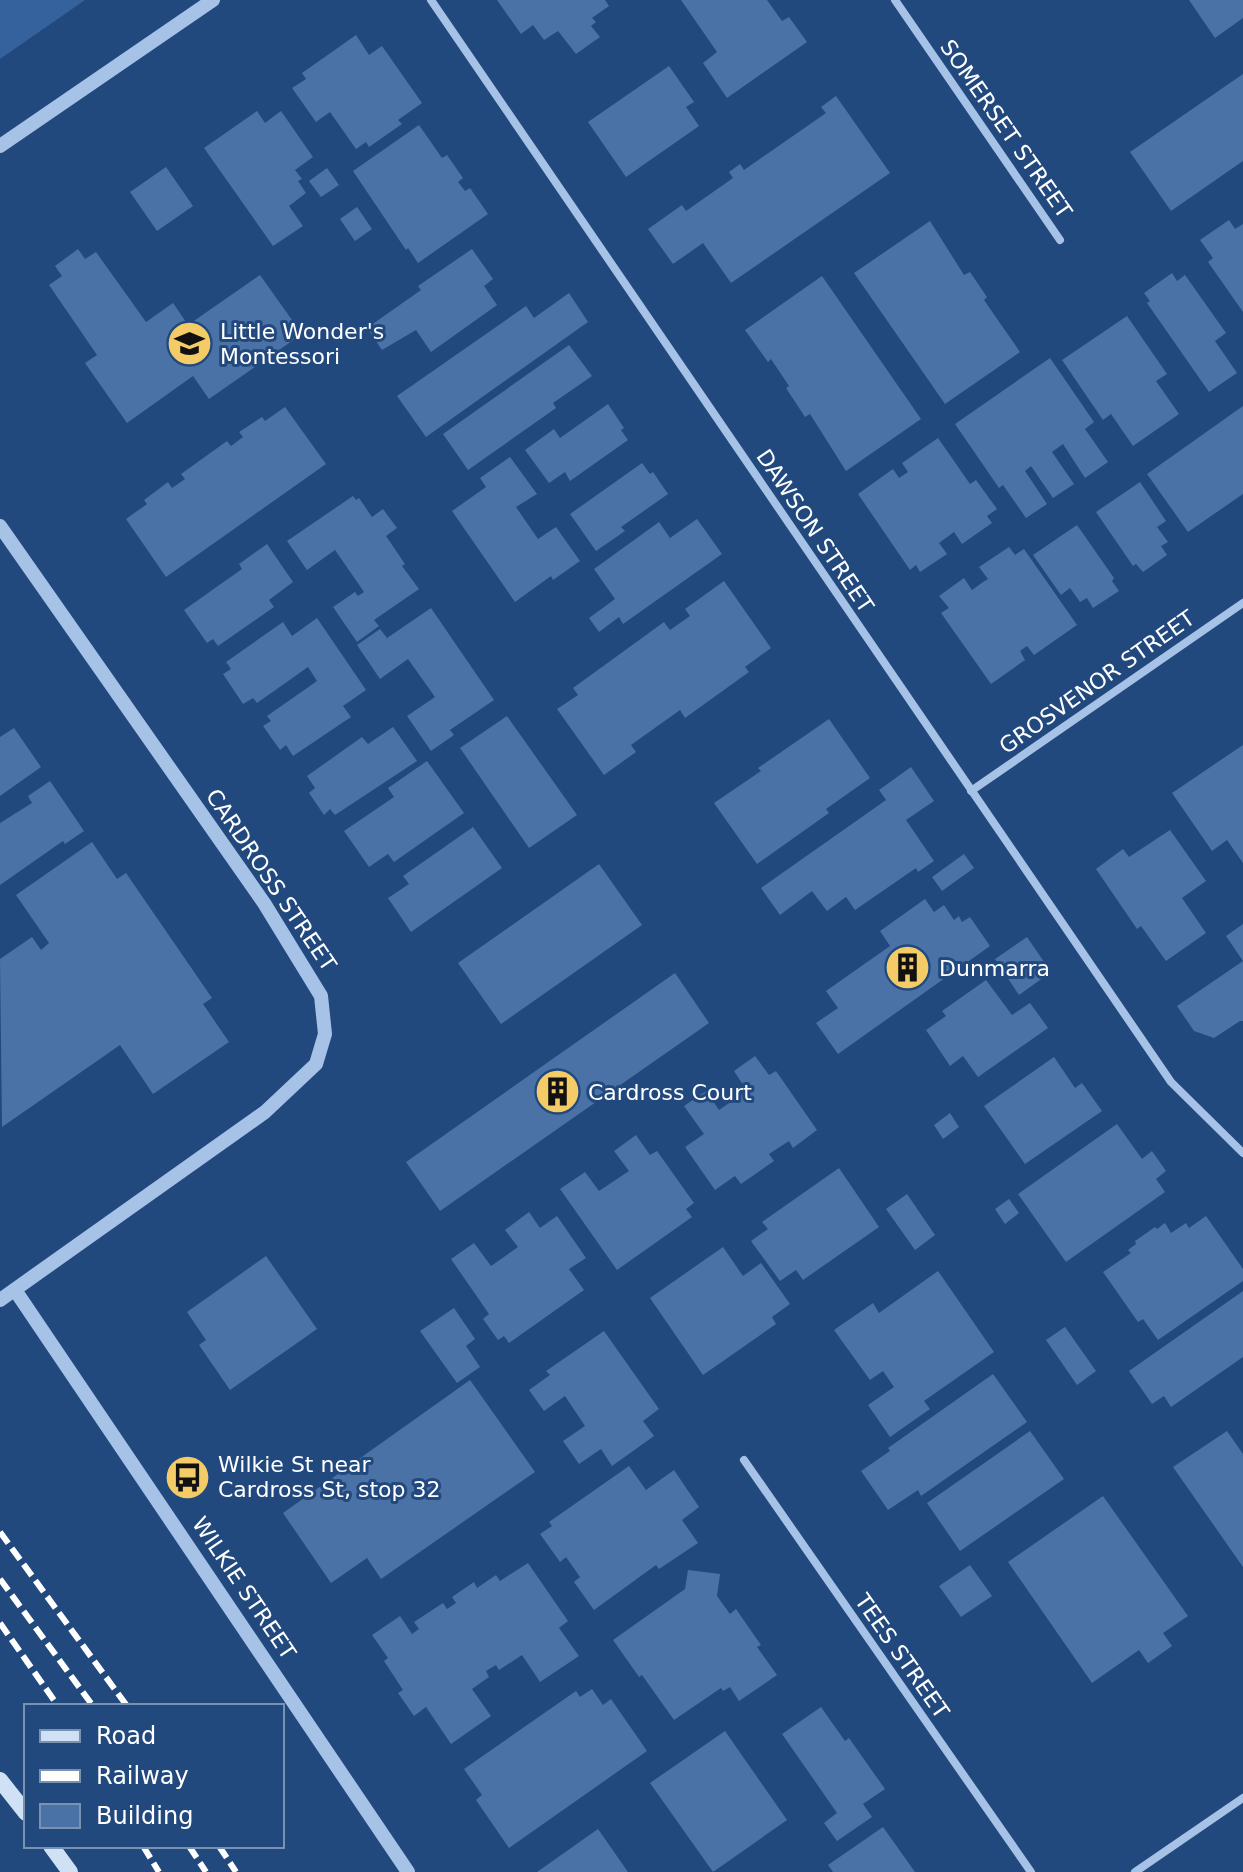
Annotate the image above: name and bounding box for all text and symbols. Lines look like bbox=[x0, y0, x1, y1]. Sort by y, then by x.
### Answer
street label: SOMERSET STREET bbox=[935, 35, 1077, 223]
place label: Little Wonder's Montessori bbox=[220, 319, 384, 369]
school or university icon: Little Wonder's Montessori bbox=[165, 320, 213, 368]
street label: DAWSON STREET bbox=[751, 445, 879, 618]
street label: GROSVENOR STREET bbox=[995, 605, 1200, 759]
street label: CARDROSS STREET bbox=[201, 784, 342, 976]
building icon: Dunmarra bbox=[884, 944, 932, 992]
place label: Dunmarra bbox=[939, 956, 1050, 981]
building icon: Cardross Court bbox=[533, 1068, 581, 1116]
place label: Cardross Court bbox=[588, 1080, 752, 1105]
place label: Wilkie St near Cardross St, stop 32 bbox=[218, 1452, 440, 1502]
bus stop icon: Wilkie St near Cardross St, stop 32 bbox=[163, 1453, 211, 1501]
street label: WILKIE STREET bbox=[187, 1512, 301, 1664]
street label: TEES STREET bbox=[849, 1588, 954, 1723]
legend bbox=[24, 1704, 284, 1848]
text: Road bbox=[96, 1722, 156, 1750]
text: Railway bbox=[96, 1762, 189, 1790]
text: Building bbox=[96, 1802, 193, 1830]

